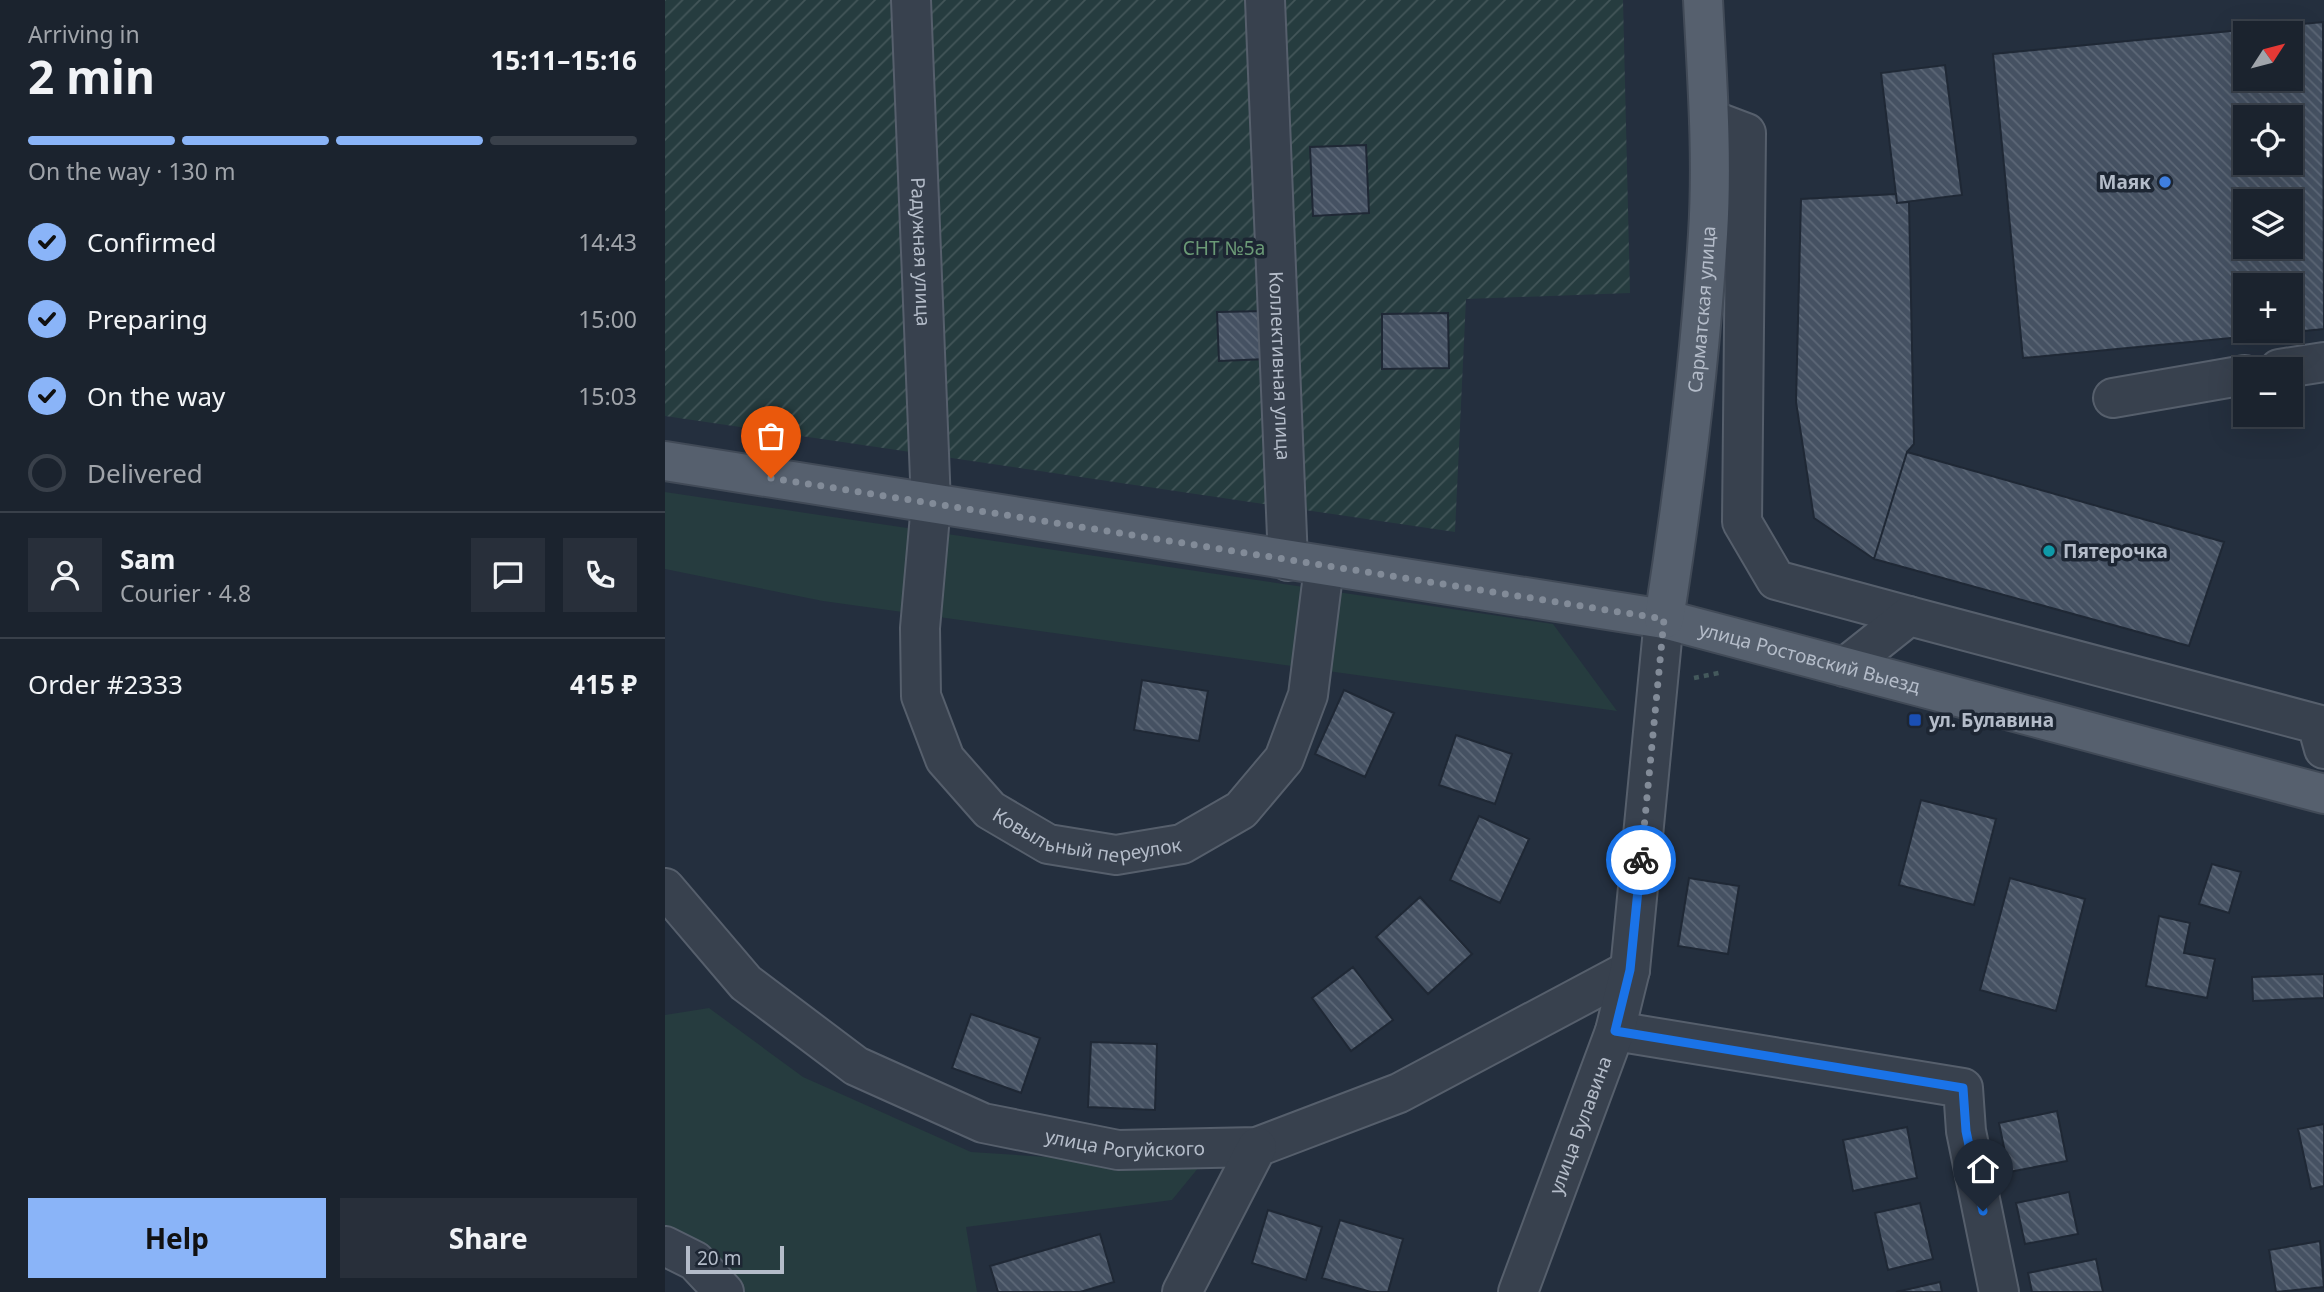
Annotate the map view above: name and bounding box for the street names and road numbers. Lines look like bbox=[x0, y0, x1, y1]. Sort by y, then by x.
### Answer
street label: Радужная улица bbox=[905, 177, 937, 327]
street label: Сарматская улица bbox=[1681, 225, 1721, 394]
street label: Коллективная улица bbox=[1263, 271, 1297, 461]
street label: улица Ростовский Выезд bbox=[1696, 616, 1923, 699]
street label: Ковыльный переулок bbox=[988, 801, 1183, 868]
street label: улица Булавина bbox=[1542, 1052, 1618, 1198]
street label: улица Рогуйского bbox=[1043, 1123, 1205, 1163]

